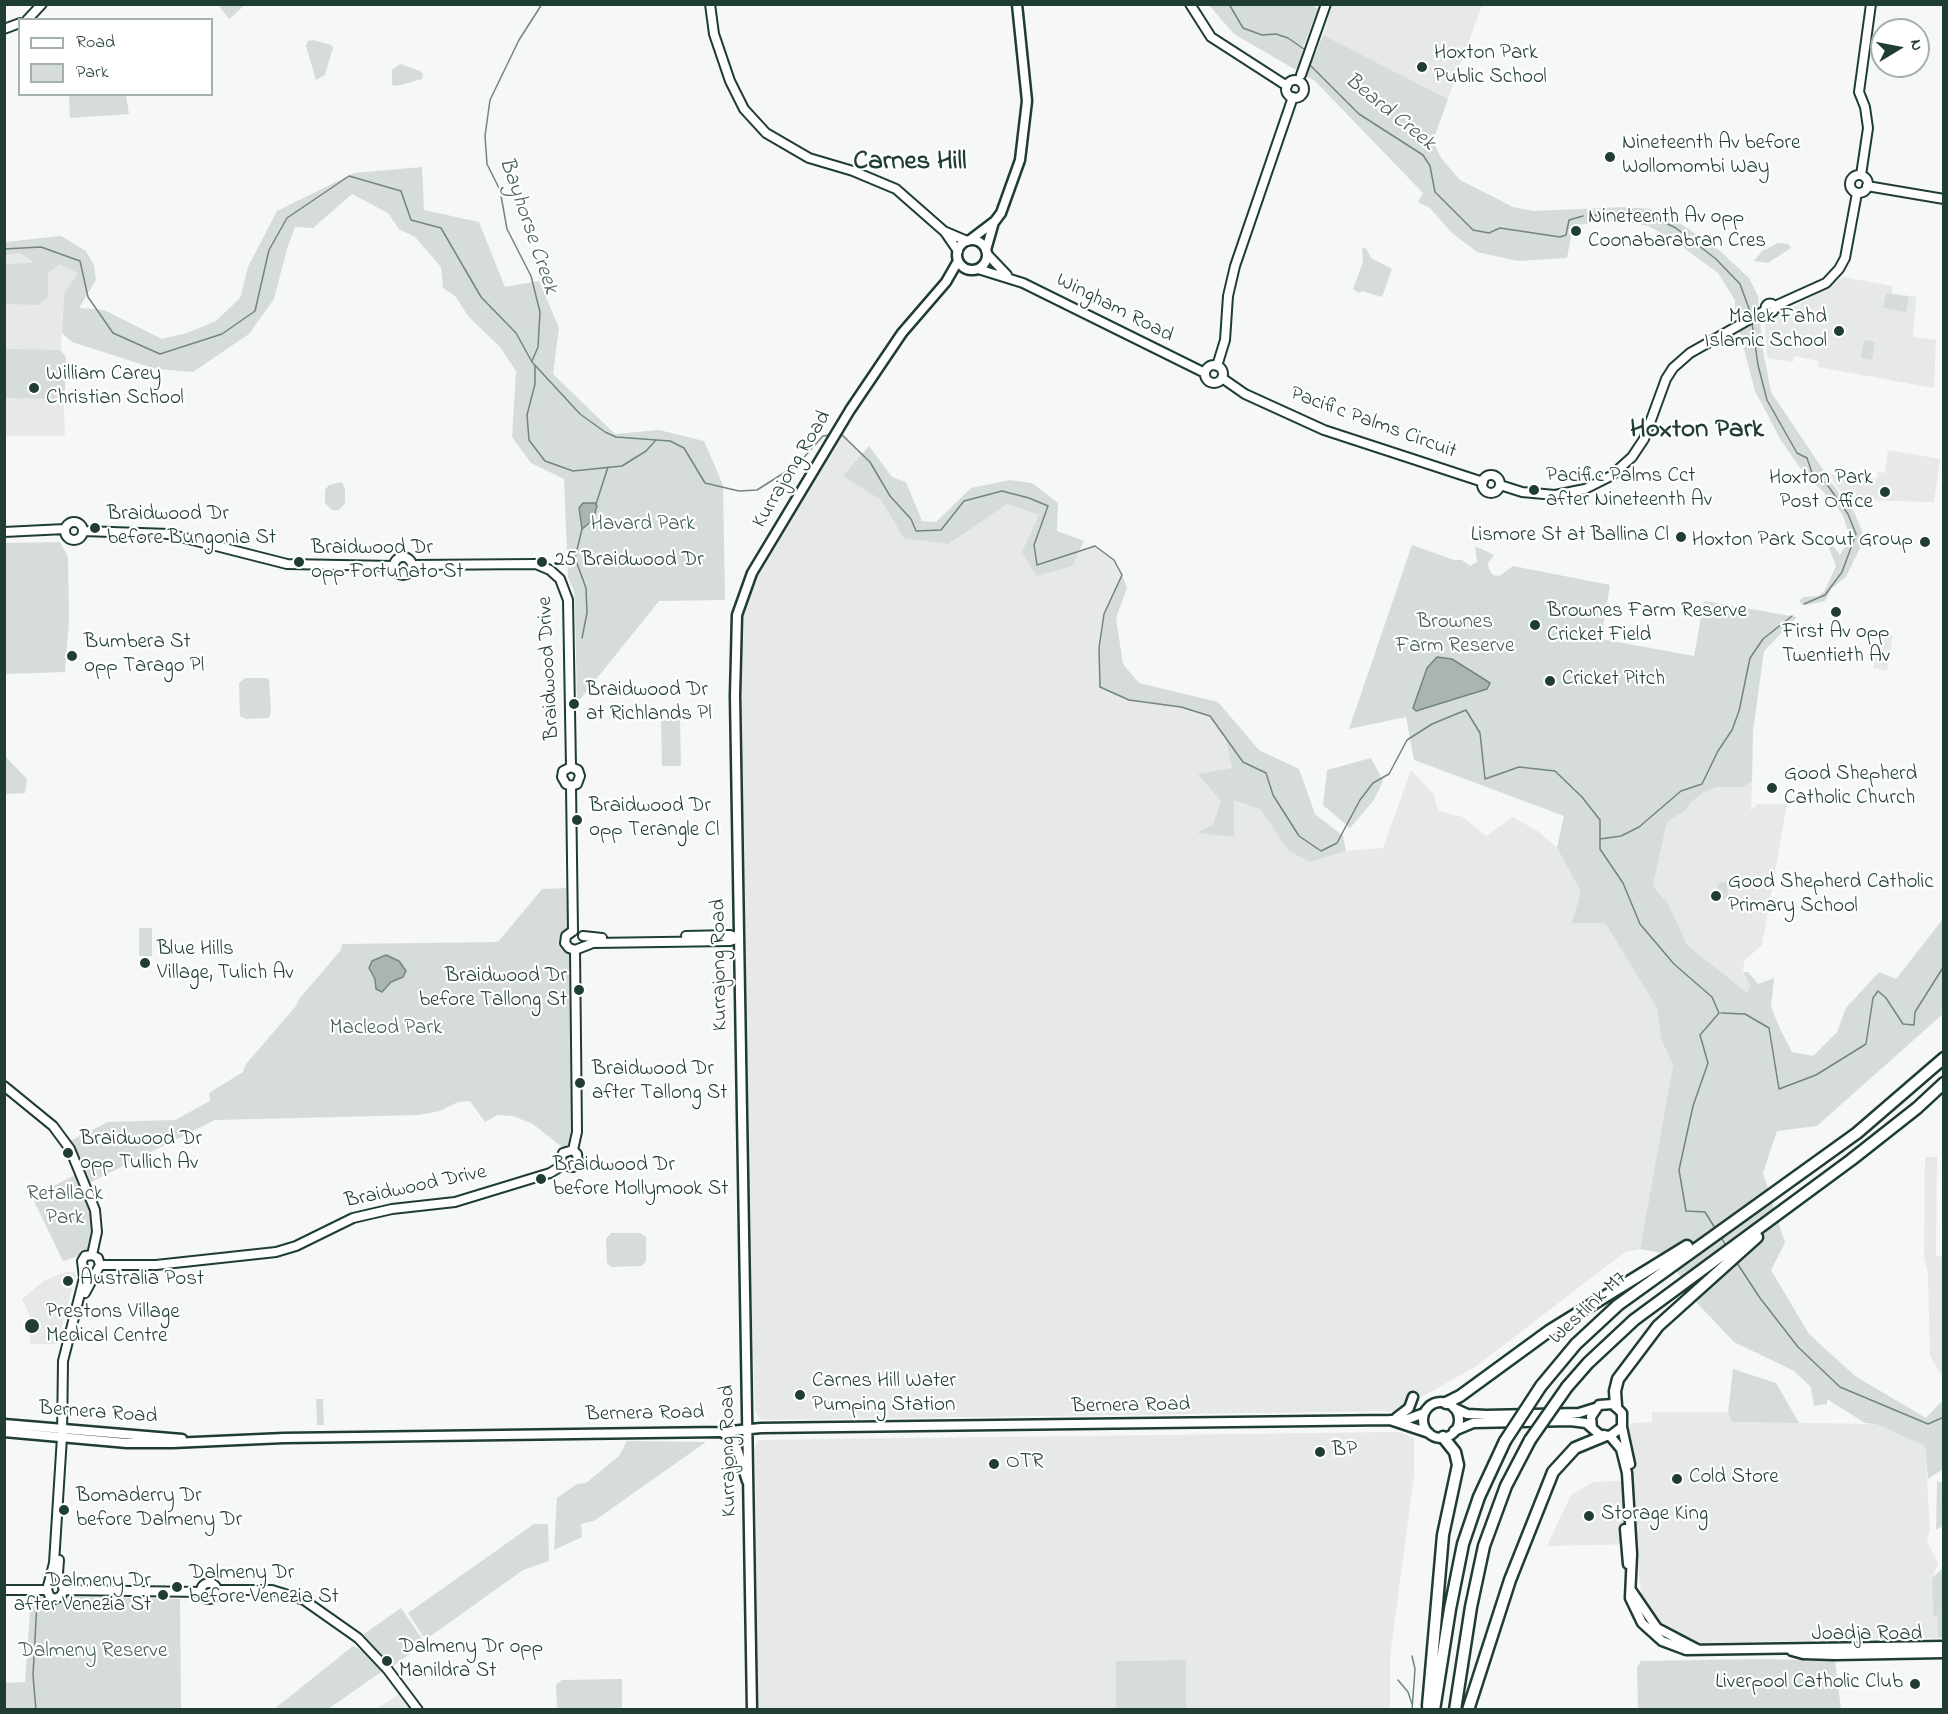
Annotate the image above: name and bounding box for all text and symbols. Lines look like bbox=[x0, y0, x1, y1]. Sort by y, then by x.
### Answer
legend bbox=[18, 18, 213, 96]
north arrow bbox=[1870, 18, 1930, 78]
text: Road bbox=[76, 30, 115, 56]
text: N bbox=[1903, 38, 1929, 53]
place label: Hoxton Park Public School bbox=[1434, 42, 1547, 92]
text: Park bbox=[76, 60, 109, 86]
marker: Hoxton Park Public School bbox=[1415, 60, 1429, 74]
water label: Beard Creek bbox=[1338, 68, 1440, 158]
place label: Nineteenth Av before Wollomombi Way bbox=[1622, 132, 1800, 182]
district label: Carnes Hill bbox=[853, 148, 967, 180]
marker: Nineteenth Av before Wollomombi Way bbox=[1603, 150, 1617, 164]
water label: Bayhorse Creek bbox=[491, 154, 563, 298]
place label: Nineteenth Av opp Coonabarabran Cres bbox=[1588, 206, 1766, 256]
marker: Nineteenth Av opp Coonabarabran Cres bbox=[1569, 224, 1583, 238]
street label: Wingham Road bbox=[1051, 269, 1177, 349]
place label: Malek Fahd Islamic School bbox=[1704, 306, 1827, 356]
marker: Malek Fahd Islamic School bbox=[1832, 324, 1846, 338]
place label: William Carey Christian School bbox=[46, 363, 184, 413]
marker: William Carey Christian School bbox=[27, 381, 41, 395]
street label: Pacific Palms Circuit bbox=[1286, 382, 1460, 466]
street label: Kurrajong Road bbox=[748, 407, 838, 533]
district label: Hoxton Park bbox=[1630, 416, 1764, 448]
place label: Pacific Palms Cct after Nineteenth Av bbox=[1546, 465, 1712, 515]
place label: Hoxton Park Post Office bbox=[1769, 467, 1873, 517]
marker: Pacific Palms Cct after Nineteenth Av bbox=[1527, 483, 1541, 497]
marker: Hoxton Park Post Office bbox=[1878, 485, 1892, 499]
place label: Braidwood Dr before Bungonia St bbox=[107, 503, 276, 553]
park label: Havard Park bbox=[591, 513, 695, 539]
marker: Braidwood Dr before Bungonia St bbox=[88, 521, 102, 535]
place label: Lismore St at Ballina Cl bbox=[1471, 524, 1669, 550]
place label: Hoxton Park Scout Group bbox=[1692, 529, 1913, 555]
marker: Lismore St at Ballina Cl bbox=[1674, 530, 1688, 544]
marker: Hoxton Park Scout Group bbox=[1918, 535, 1932, 549]
place label: Braidwood Dr opp Fortunato St bbox=[311, 537, 464, 587]
place label: 25 Braidwood Dr bbox=[554, 549, 704, 575]
marker: Braidwood Dr opp Fortunato St bbox=[292, 555, 306, 569]
marker: 25 Braidwood Dr bbox=[535, 555, 549, 569]
street label: Braidwood Drive bbox=[534, 596, 566, 740]
place label: Brownes Farm Reserve Cricket Field bbox=[1547, 600, 1747, 650]
marker: First Av opp Twentieth Av bbox=[1829, 605, 1843, 619]
park label: Brownes Farm Reserve bbox=[1396, 611, 1514, 661]
marker: Brownes Farm Reserve Cricket Field bbox=[1528, 618, 1542, 632]
place label: First Av opp Twentieth Av bbox=[1782, 621, 1890, 671]
place label: Bumbera St opp Tarago Pl bbox=[84, 631, 204, 681]
marker: Bumbera St opp Tarago Pl bbox=[65, 649, 79, 663]
place label: Cricket Pitch bbox=[1562, 668, 1665, 694]
marker: Cricket Pitch bbox=[1543, 674, 1557, 688]
place label: Braidwood Dr at Richlands Pl bbox=[586, 679, 712, 729]
marker: Braidwood Dr at Richlands Pl bbox=[567, 697, 581, 711]
place label: Good Shepherd Catholic Church bbox=[1784, 763, 1917, 813]
marker: Good Shepherd Catholic Church bbox=[1765, 781, 1779, 795]
place label: Braidwood Dr opp Terangle Cl bbox=[589, 795, 720, 845]
marker: Braidwood Dr opp Terangle Cl bbox=[570, 813, 584, 827]
place label: Good Shepherd Catholic Primary School bbox=[1728, 871, 1933, 921]
marker: Good Shepherd Catholic Primary School bbox=[1709, 889, 1723, 903]
street label: Kurrajong Road bbox=[707, 899, 735, 1031]
place label: Blue Hills Village, Tulich Av bbox=[157, 938, 293, 988]
marker: Blue Hills Village, Tulich Av bbox=[138, 956, 152, 970]
place label: Braidwood Dr before Tallong St bbox=[419, 965, 567, 1015]
marker: Braidwood Dr before Tallong St bbox=[572, 983, 586, 997]
park label: Macleod Park bbox=[330, 1017, 442, 1043]
place label: Braidwood Dr after Tallong St bbox=[592, 1058, 727, 1108]
marker: Braidwood Dr after Tallong St bbox=[573, 1076, 587, 1090]
place label: Braidwood Dr opp Tullich Av bbox=[80, 1128, 202, 1178]
marker: Braidwood Dr opp Tullich Av bbox=[61, 1146, 75, 1160]
place label: Braidwood Dr before Mollymook St bbox=[553, 1154, 728, 1204]
street label: Braidwood Drive bbox=[343, 1161, 489, 1215]
marker: Braidwood Dr before Mollymook St bbox=[534, 1172, 548, 1186]
park label: Retallack Park bbox=[27, 1183, 103, 1233]
street label: Westlink M7 bbox=[1545, 1267, 1633, 1351]
place label: Australia Post bbox=[80, 1268, 204, 1294]
marker: Australia Post bbox=[61, 1274, 75, 1288]
place label: Prestons Village Medical Centre bbox=[46, 1301, 180, 1351]
marker: Prestons Village Medical Centre bbox=[23, 1317, 41, 1335]
place label: Carnes Hill Water Pumping Station bbox=[812, 1370, 956, 1420]
street label: Kurrajong Road bbox=[716, 1385, 744, 1517]
marker: Carnes Hill Water Pumping Station bbox=[793, 1388, 807, 1402]
street label: Bernera Road bbox=[1071, 1393, 1191, 1421]
street label: Bernera Road bbox=[38, 1397, 158, 1431]
street label: Bernera Road bbox=[585, 1401, 705, 1429]
place label: BP bbox=[1332, 1439, 1357, 1465]
marker: BP bbox=[1313, 1445, 1327, 1459]
place label: OTR bbox=[1006, 1451, 1043, 1477]
marker: OTR bbox=[987, 1457, 1001, 1471]
place label: Cold Store bbox=[1689, 1466, 1779, 1492]
marker: Cold Store bbox=[1670, 1472, 1684, 1486]
place label: Bomaderry Dr before Dalmeny Dr bbox=[76, 1485, 242, 1535]
marker: Bomaderry Dr before Dalmeny Dr bbox=[57, 1503, 71, 1517]
place label: Storage King bbox=[1601, 1503, 1708, 1529]
marker: Storage King bbox=[1582, 1509, 1596, 1523]
place label: Dalmeny Dr before Venezia St bbox=[189, 1562, 339, 1612]
place label: Dalmeny Dr after Venezia St bbox=[14, 1570, 151, 1620]
marker: Dalmeny Dr before Venezia St bbox=[170, 1580, 184, 1594]
marker: Dalmeny Dr after Venezia St bbox=[156, 1588, 170, 1602]
street label: Joadja Road bbox=[1812, 1623, 1922, 1649]
place label: Dalmeny Dr opp Manildra St bbox=[399, 1636, 543, 1686]
park label: Dalmeny Reserve bbox=[18, 1640, 168, 1666]
marker: Dalmeny Dr opp Manildra St bbox=[380, 1654, 394, 1668]
place label: Liverpool Catholic Club bbox=[1715, 1671, 1903, 1697]
marker: Liverpool Catholic Club bbox=[1908, 1677, 1922, 1691]

